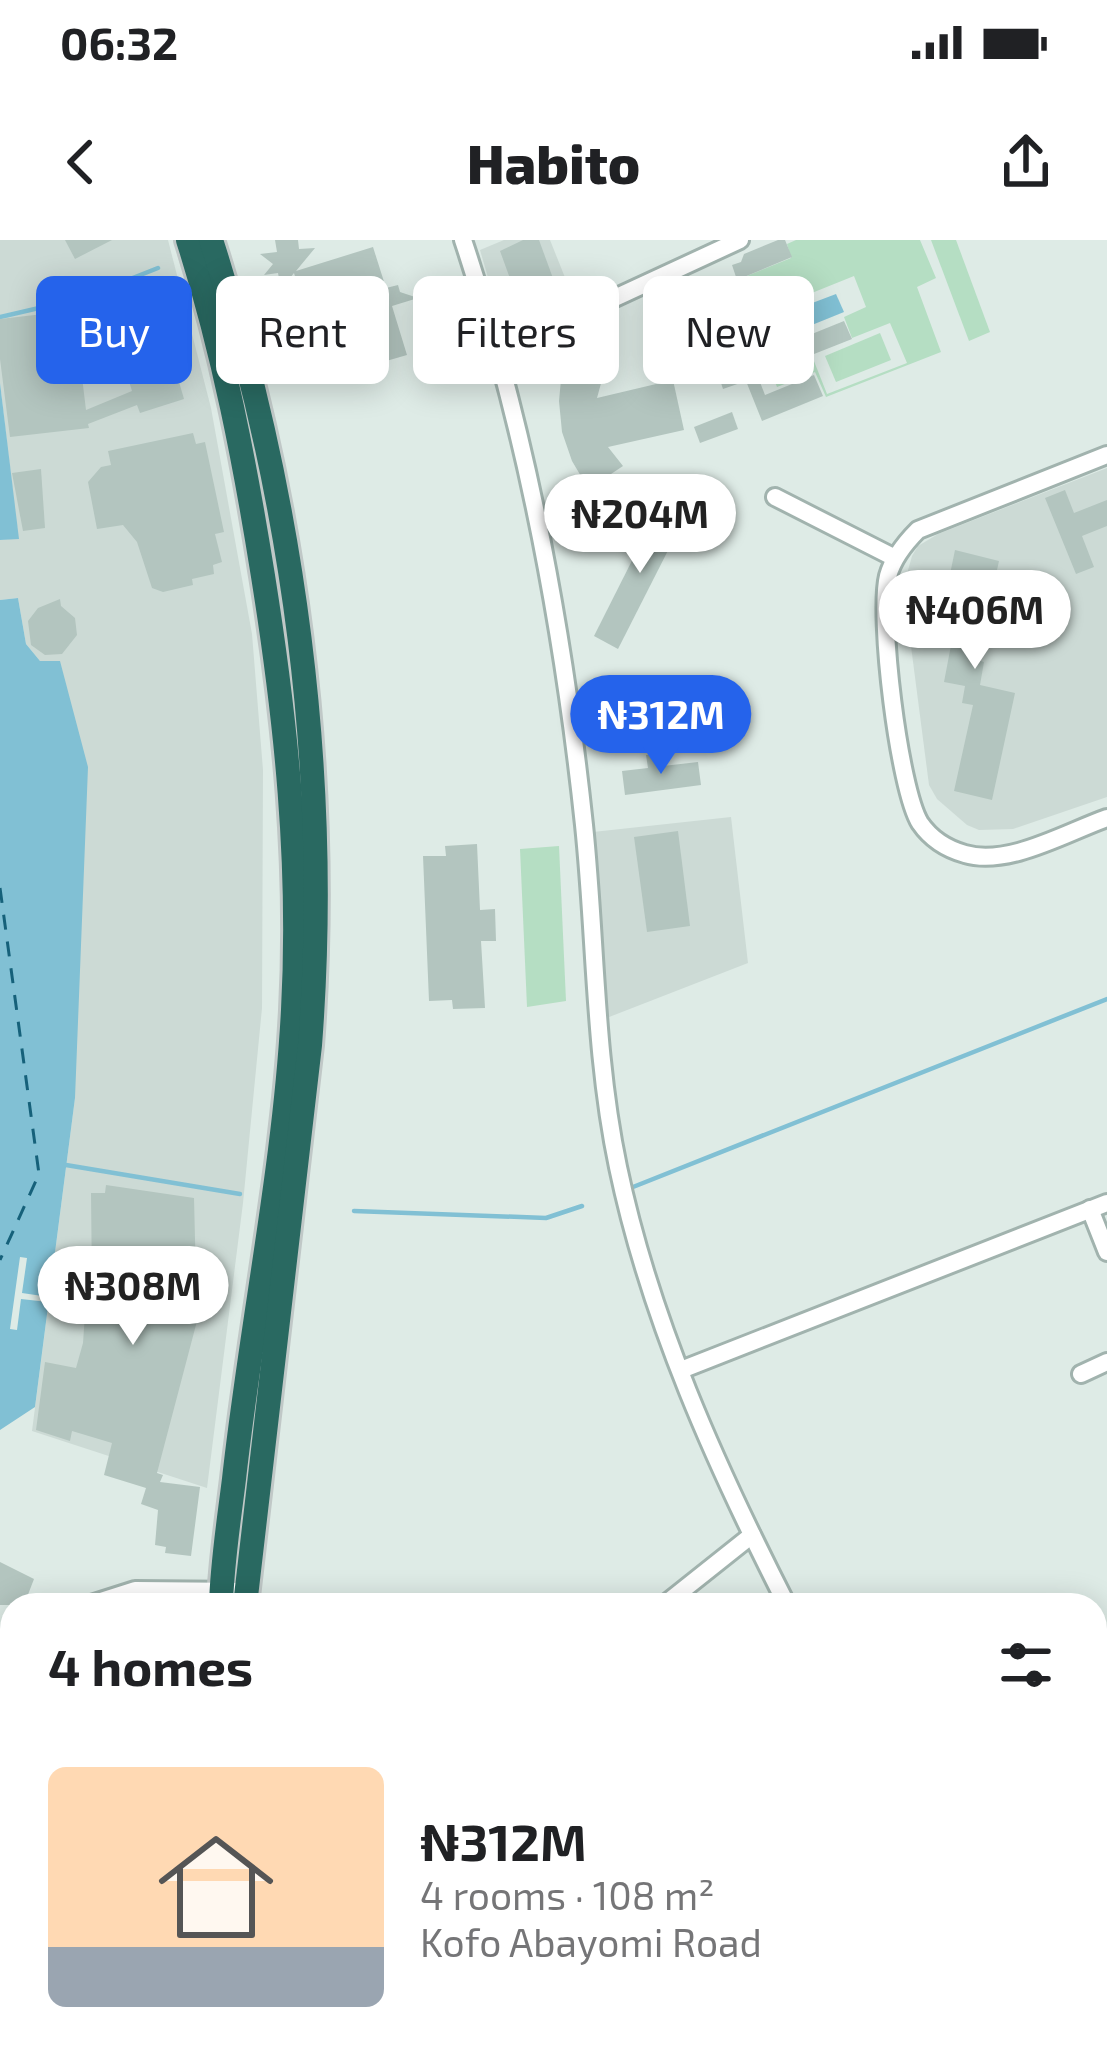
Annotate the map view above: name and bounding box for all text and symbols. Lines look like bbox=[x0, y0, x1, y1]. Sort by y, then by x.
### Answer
text: 06:32 bbox=[60, 15, 178, 69]
icon: back bbox=[48, 129, 114, 195]
icon: share bbox=[993, 129, 1059, 195]
text: Habito bbox=[467, 130, 640, 195]
chip: Buy bbox=[36, 276, 192, 384]
chip: Rent bbox=[216, 276, 389, 384]
chip: Filters bbox=[413, 276, 619, 384]
chip: New bbox=[643, 276, 814, 384]
pin: ₦204M bbox=[556, 474, 724, 576]
text: ₦204M bbox=[571, 489, 709, 536]
pin: ₦406M bbox=[891, 570, 1059, 672]
text: ₦406M bbox=[906, 585, 1044, 632]
pin: ₦312M bbox=[577, 675, 745, 777]
text: ₦312M bbox=[597, 690, 725, 737]
pin: ₦308M bbox=[49, 1246, 217, 1348]
text: ₦308M bbox=[65, 1261, 201, 1308]
icon: filters bbox=[993, 1632, 1059, 1698]
text: 4 homes bbox=[48, 1635, 253, 1696]
text: ₦312M bbox=[420, 1810, 587, 1871]
icon: home bbox=[144, 1815, 288, 1959]
text: 4 rooms · 108 m² bbox=[420, 1871, 714, 1918]
text: Kofo Abayomi Road bbox=[420, 1918, 762, 1965]

